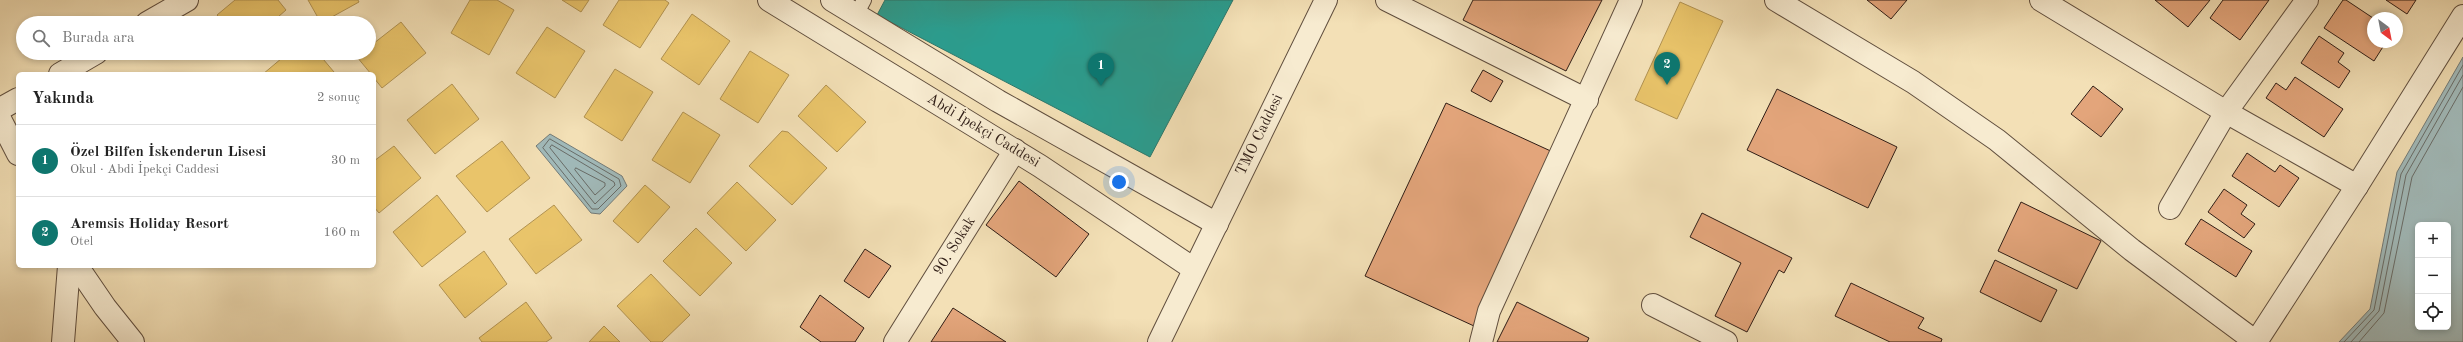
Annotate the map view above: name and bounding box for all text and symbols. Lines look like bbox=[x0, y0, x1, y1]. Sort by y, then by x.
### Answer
north arrow bbox=[2367, 12, 2403, 48]
search box bbox=[16, 16, 376, 60]
icon: search bbox=[30, 27, 52, 49]
text: Burada ara bbox=[62, 31, 134, 46]
pin: 2 bbox=[1654, 52, 1680, 85]
pin: 1 bbox=[1088, 53, 1114, 86]
street label: Abdi İpekçi Caddesi bbox=[924, 89, 1044, 171]
text: Yakında bbox=[32, 90, 94, 107]
text: 2 sonuç bbox=[317, 91, 360, 104]
street label: TMO Caddesi bbox=[1234, 92, 1286, 178]
text: Özel Bilfen İskenderun Lisesi bbox=[70, 145, 266, 160]
text: 1 bbox=[41, 154, 49, 167]
text: 30 m bbox=[331, 154, 360, 167]
text: Okul · Abdi İpekçi Caddesi bbox=[70, 163, 219, 176]
your location bbox=[1109, 172, 1129, 192]
street label: 90. Sokak bbox=[931, 214, 979, 278]
text: Aremsis Holiday Resort bbox=[70, 217, 229, 232]
map controls bbox=[2415, 222, 2451, 330]
button: + bbox=[2415, 222, 2451, 258]
text: 2 bbox=[41, 226, 49, 239]
text: 160 m bbox=[323, 226, 360, 239]
text: Otel bbox=[70, 235, 93, 248]
button: − bbox=[2415, 258, 2451, 294]
button: locate bbox=[2415, 294, 2451, 330]

